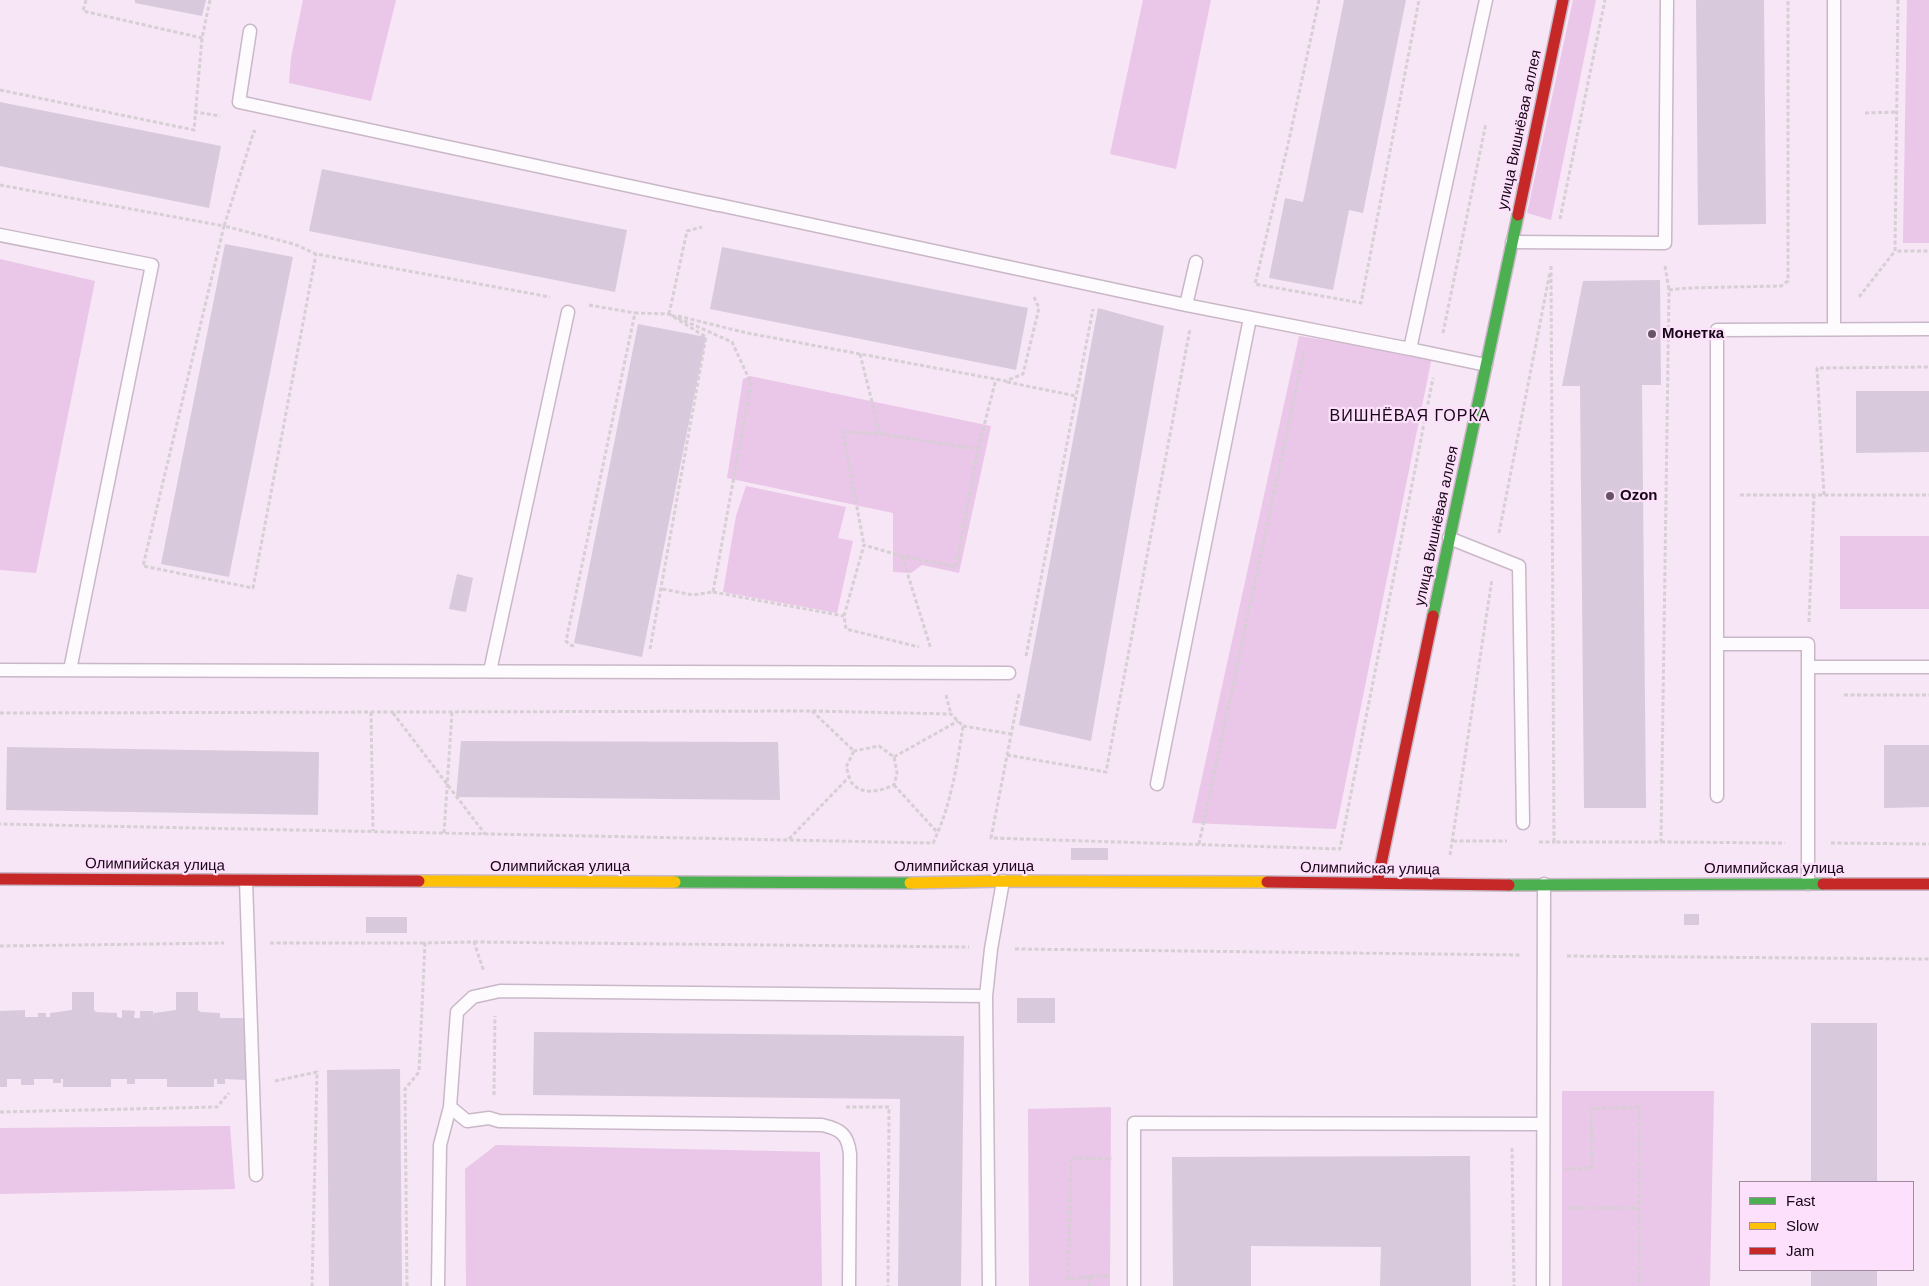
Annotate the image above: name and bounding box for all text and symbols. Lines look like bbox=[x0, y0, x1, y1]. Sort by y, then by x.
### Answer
street label: улица Вишнёвая аллея bbox=[1494, 48, 1546, 212]
place label: Монетка bbox=[1662, 325, 1724, 343]
marker: Монетка bbox=[1646, 328, 1658, 340]
district label: ВИШНЁВАЯ ГОРКА bbox=[1328, 407, 1492, 427]
street label: улица Вишнёвая аллея bbox=[1411, 444, 1463, 608]
place label: Ozon bbox=[1620, 487, 1657, 505]
marker: Ozon bbox=[1604, 490, 1616, 502]
street label: Олимпийская улица bbox=[85, 855, 225, 875]
street label: Олимпийская улица bbox=[490, 858, 630, 876]
street label: Олимпийская улица bbox=[894, 858, 1034, 876]
street label: Олимпийская улица bbox=[1300, 859, 1440, 879]
street label: Олимпийская улица bbox=[1704, 860, 1844, 878]
legend bbox=[1739, 1181, 1914, 1271]
text: Fast bbox=[1786, 1192, 1815, 1209]
text: Slow bbox=[1786, 1217, 1819, 1234]
text: Jam bbox=[1786, 1242, 1814, 1259]

